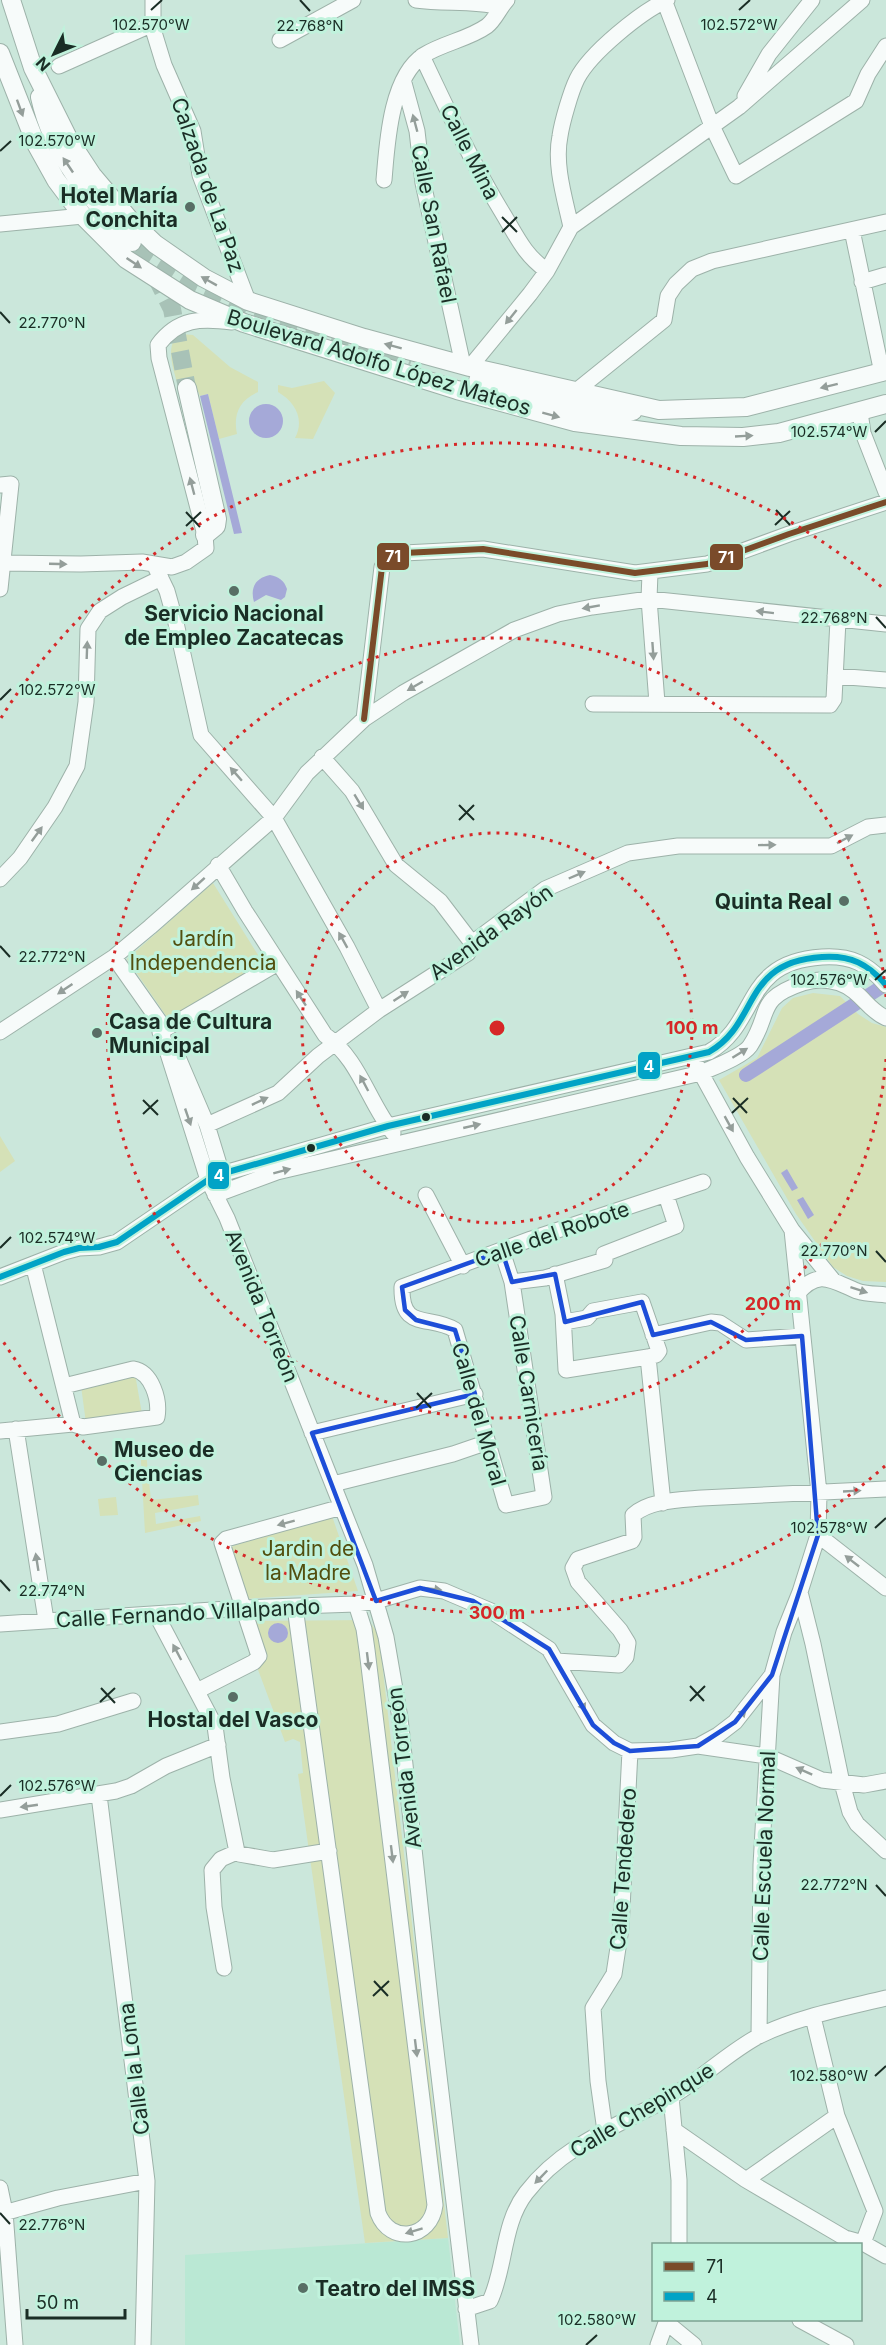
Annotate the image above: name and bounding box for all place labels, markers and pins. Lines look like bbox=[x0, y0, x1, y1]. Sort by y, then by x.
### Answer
place label: Hotel María Conchita bbox=[60, 183, 178, 232]
marker: Hotel María Conchita bbox=[183, 200, 197, 214]
marker: Servicio Nacional de Empleo Zacatecas bbox=[227, 584, 241, 598]
place label: Servicio Nacional de Empleo Zacatecas bbox=[124, 601, 344, 650]
place label: Quinta Real bbox=[715, 889, 832, 914]
marker: Quinta Real bbox=[837, 894, 851, 908]
place label: Casa de Cultura Municipal bbox=[109, 1009, 272, 1058]
centre of rings bbox=[487, 1018, 507, 1038]
marker: Casa de Cultura Municipal bbox=[90, 1026, 104, 1040]
unlabelled marker bbox=[420, 1111, 432, 1123]
unlabelled marker bbox=[305, 1142, 317, 1154]
place label: Museo de Ciencias bbox=[114, 1437, 215, 1486]
marker: Museo de Ciencias bbox=[95, 1454, 109, 1468]
marker: Hostal del Vasco bbox=[226, 1690, 240, 1704]
place label: Hostal del Vasco bbox=[147, 1707, 319, 1732]
place label: Teatro del IMSS bbox=[315, 2276, 475, 2301]
marker: Teatro del IMSS bbox=[296, 2281, 310, 2295]

